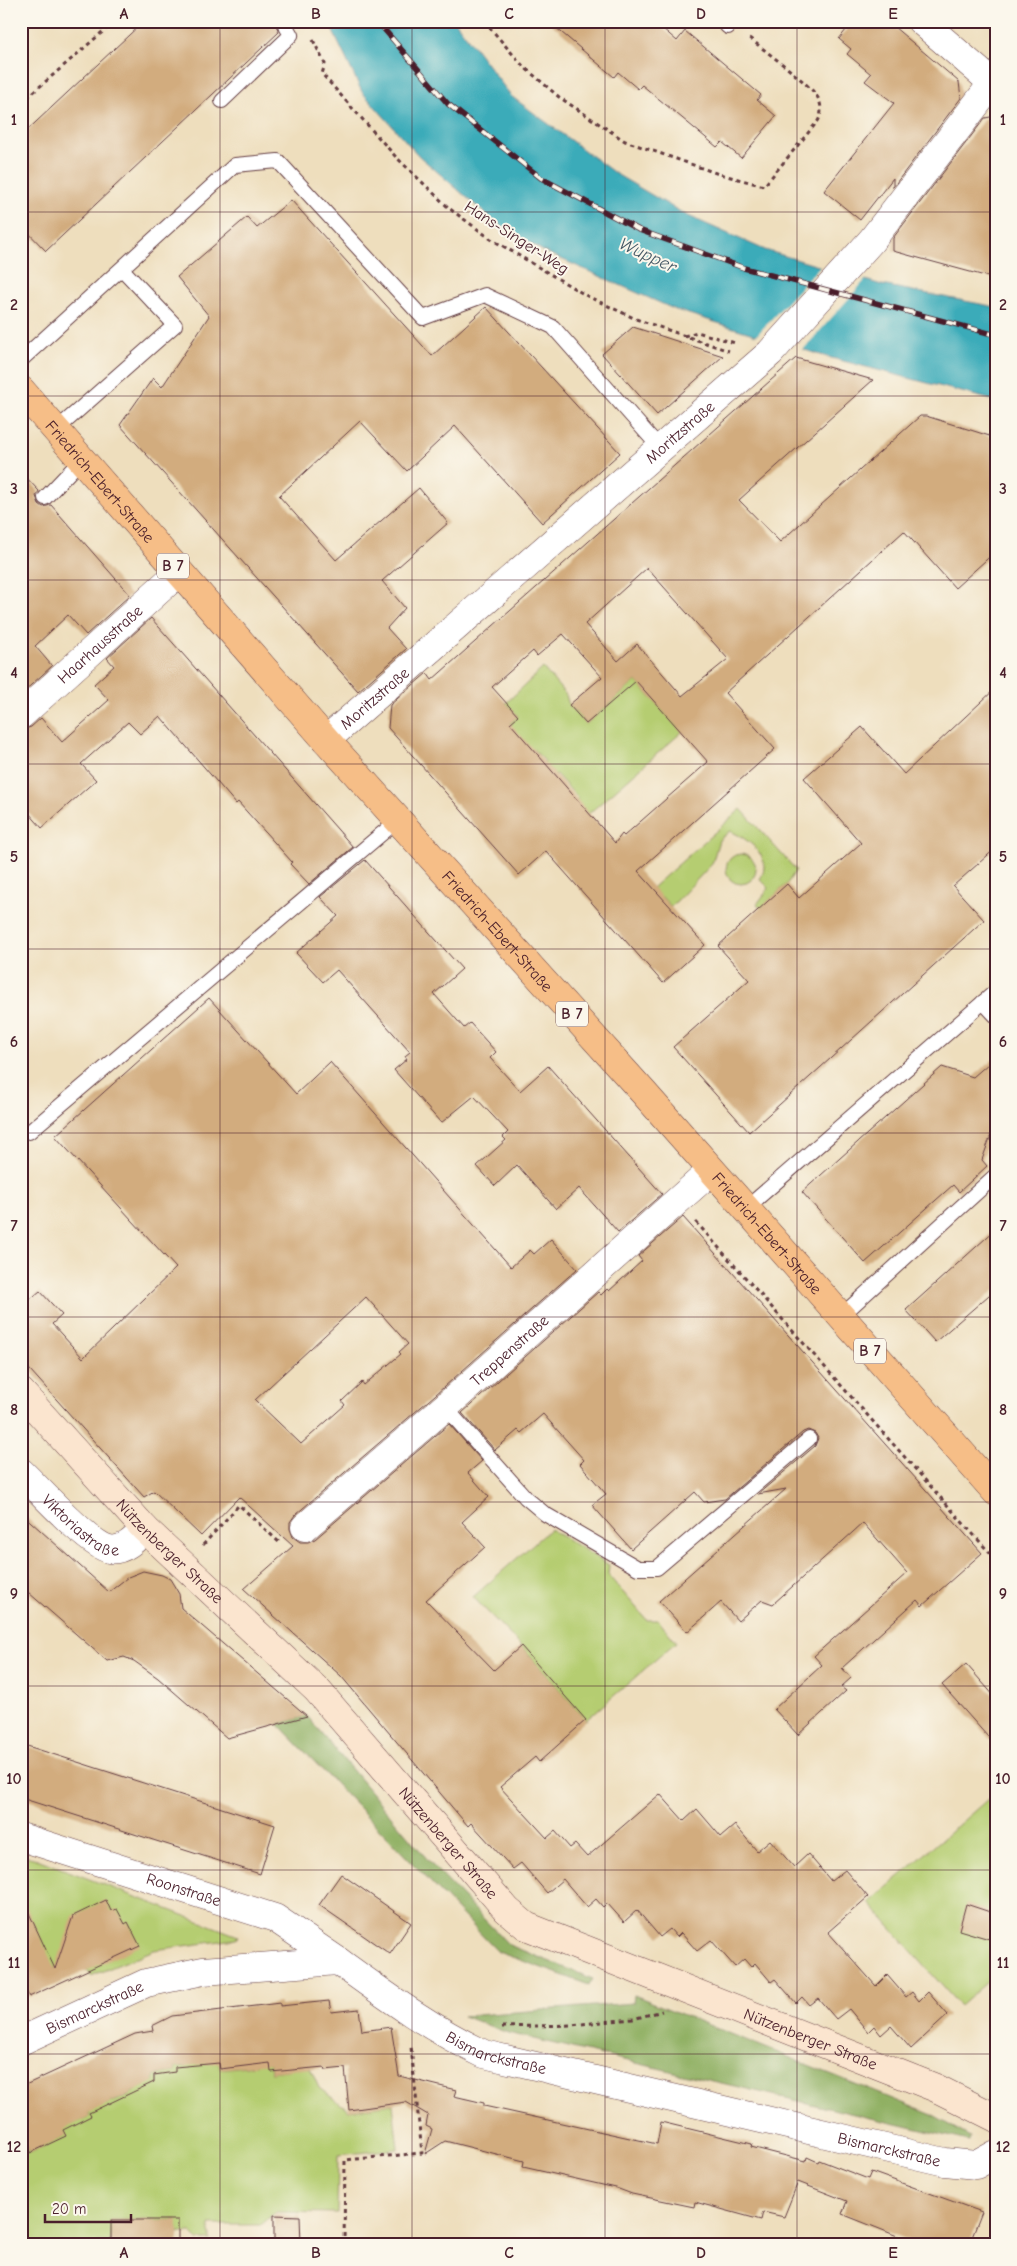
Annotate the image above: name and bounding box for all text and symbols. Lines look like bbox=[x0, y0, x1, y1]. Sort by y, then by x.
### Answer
text: A bbox=[120, 5, 129, 23]
text: B bbox=[311, 5, 321, 23]
text: C bbox=[504, 5, 514, 23]
text: D bbox=[696, 5, 706, 23]
text: E bbox=[888, 5, 898, 23]
text: 1 bbox=[11, 111, 17, 129]
text: 1 bbox=[1000, 111, 1006, 129]
street label: Hans-Singer-Weg bbox=[461, 197, 572, 278]
water label: Wupper bbox=[616, 233, 680, 278]
text: 2 bbox=[10, 296, 18, 314]
text: 2 bbox=[999, 296, 1007, 314]
street label: Moritzstraße bbox=[642, 398, 718, 467]
street label: Friedrich-Ebert-Straße bbox=[42, 417, 158, 547]
text: 3 bbox=[10, 480, 18, 498]
text: 3 bbox=[999, 480, 1007, 498]
road number: B 7 bbox=[157, 554, 189, 578]
street label: Haarhausstraße bbox=[54, 602, 146, 688]
text: 4 bbox=[10, 664, 18, 682]
street label: Moritzstraße bbox=[337, 664, 413, 734]
text: 4 bbox=[999, 664, 1007, 682]
text: 5 bbox=[10, 848, 18, 866]
text: 5 bbox=[999, 848, 1007, 866]
street label: Friedrich-Ebert-Straße bbox=[438, 867, 556, 996]
road number: B 7 bbox=[556, 1002, 588, 1026]
text: 6 bbox=[10, 1033, 18, 1051]
text: 6 bbox=[999, 1033, 1007, 1051]
street label: Friedrich-Ebert-Straße bbox=[708, 1169, 825, 1298]
text: 7 bbox=[10, 1217, 18, 1235]
text: 7 bbox=[999, 1217, 1007, 1235]
street label: Treppenstraße bbox=[467, 1312, 552, 1390]
road number: B 7 bbox=[854, 1338, 886, 1364]
text: 8 bbox=[10, 1401, 18, 1419]
text: 8 bbox=[999, 1401, 1007, 1419]
street label: Viktoriastraße bbox=[38, 1491, 119, 1560]
street label: Nützenberger Straße bbox=[112, 1496, 226, 1607]
text: 9 bbox=[10, 1585, 18, 1603]
text: 9 bbox=[999, 1585, 1007, 1603]
text: 10 bbox=[6, 1770, 22, 1788]
text: 10 bbox=[995, 1770, 1011, 1788]
street label: Nützenberger Straße bbox=[395, 1784, 501, 1903]
street label: Roonstraße bbox=[144, 1870, 223, 1910]
text: 11 bbox=[8, 1954, 20, 1972]
text: 11 bbox=[997, 1954, 1009, 1972]
street label: Bismarckstraße bbox=[43, 1978, 146, 2038]
street label: Nützenberger Straße bbox=[741, 2005, 879, 2074]
street label: Bismarckstraße bbox=[442, 2028, 548, 2078]
street label: Bismarckstraße bbox=[836, 2129, 942, 2171]
text: 12 bbox=[7, 2138, 21, 2156]
text: 12 bbox=[996, 2138, 1010, 2156]
scale bar bbox=[45, 2191, 131, 2223]
text: 20 m bbox=[52, 2200, 86, 2218]
text: A bbox=[120, 2244, 129, 2262]
text: B bbox=[311, 2244, 321, 2262]
text: C bbox=[504, 2244, 514, 2262]
text: D bbox=[696, 2244, 706, 2262]
text: E bbox=[888, 2244, 898, 2262]

